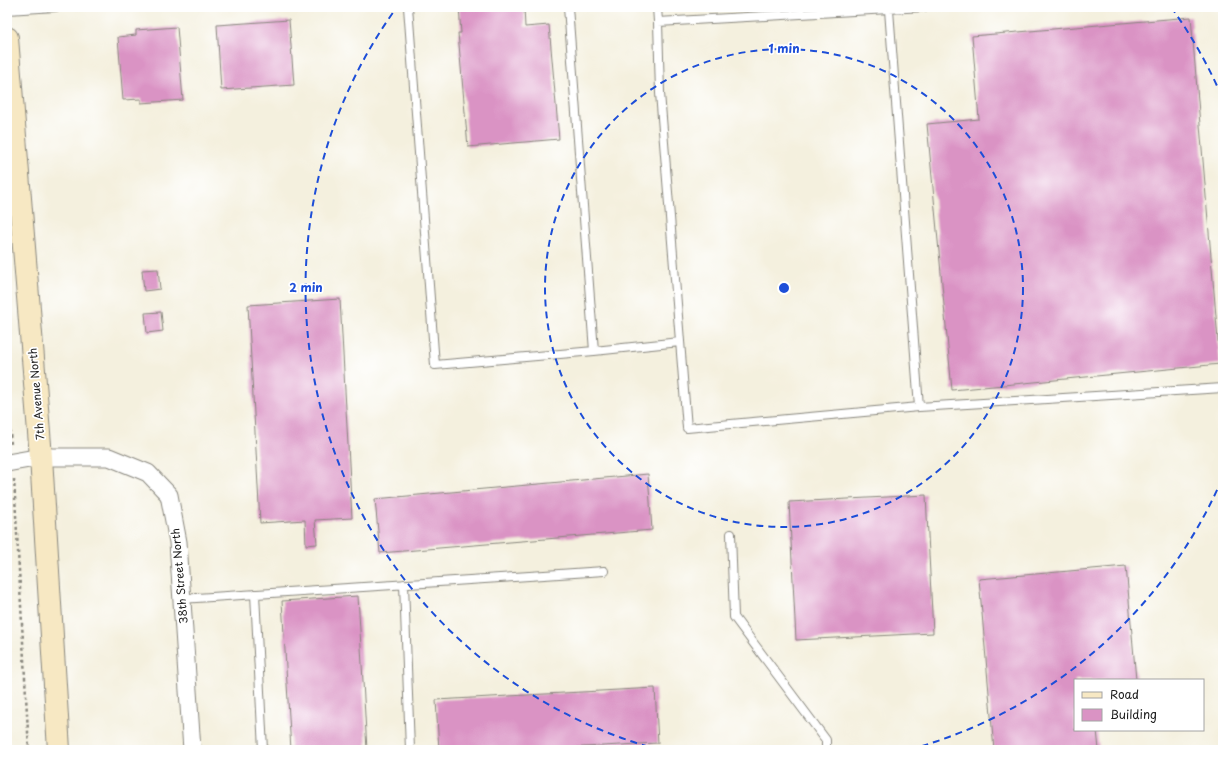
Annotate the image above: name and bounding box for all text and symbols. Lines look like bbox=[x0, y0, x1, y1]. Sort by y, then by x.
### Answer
text: 1 min bbox=[768, 39, 800, 57]
text: 2 min bbox=[289, 278, 323, 296]
centre of rings bbox=[777, 281, 791, 295]
street label: 7th Avenue North bbox=[24, 347, 48, 441]
street label: 38th Street North bbox=[166, 527, 192, 625]
legend bbox=[1074, 679, 1204, 731]
text: Road bbox=[1110, 685, 1139, 703]
text: Building bbox=[1110, 705, 1157, 723]

